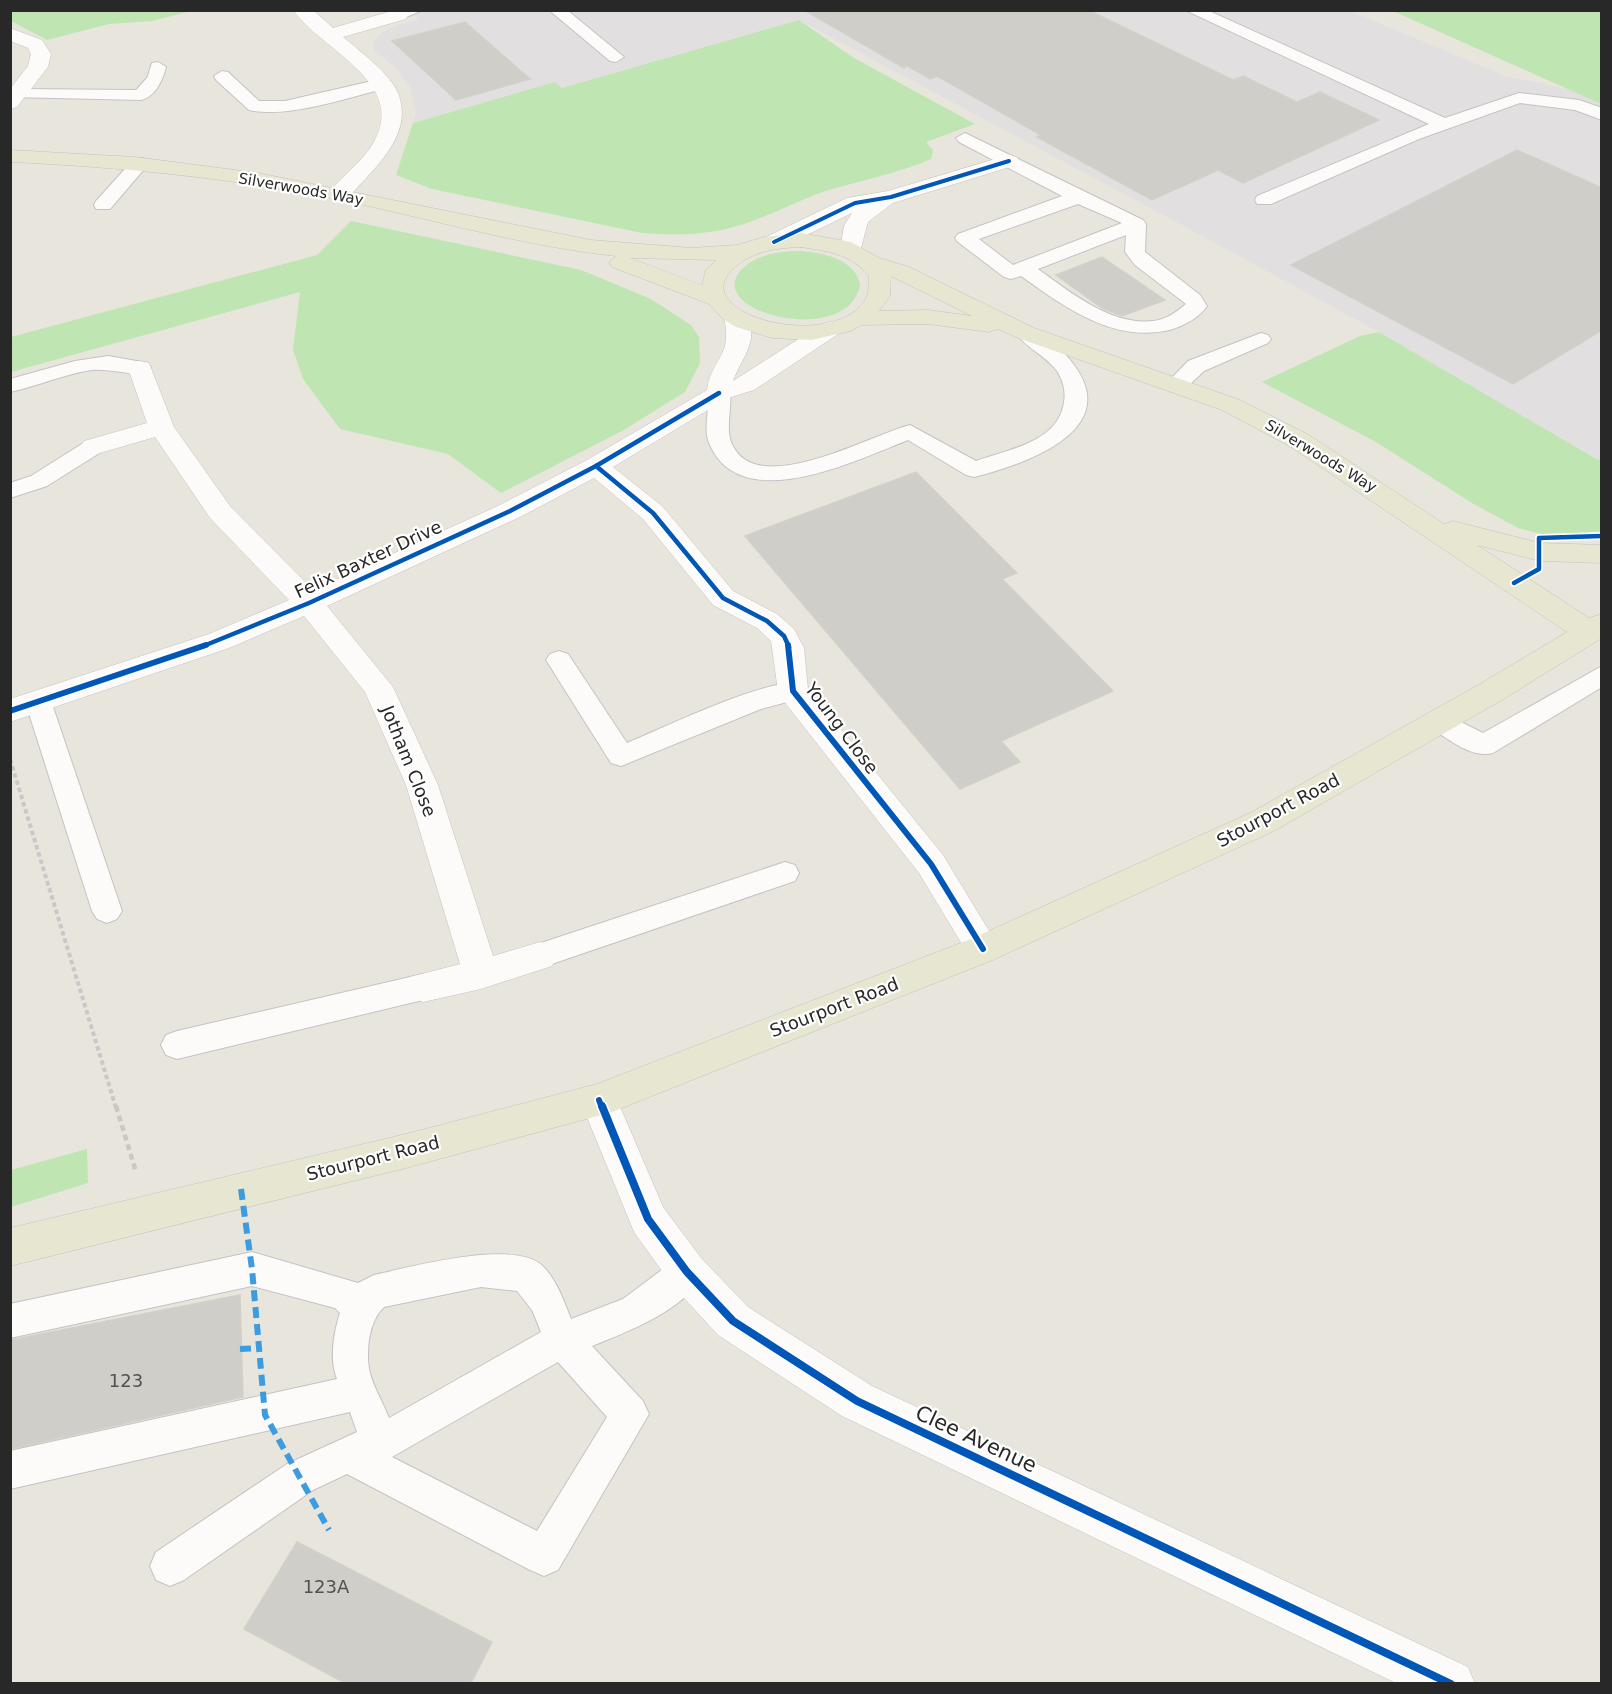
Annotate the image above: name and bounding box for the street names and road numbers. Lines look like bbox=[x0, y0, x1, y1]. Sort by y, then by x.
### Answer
street label: Silverwoods Way bbox=[237, 169, 365, 209]
street label: Silverwoods Way bbox=[1262, 416, 1380, 496]
street label: Felix Baxter Drive bbox=[291, 516, 445, 602]
street label: Young Close bbox=[800, 678, 883, 778]
street label: Jotham Close bbox=[377, 701, 441, 820]
street label: Stourport Road bbox=[1213, 769, 1343, 851]
street label: Stourport Road bbox=[767, 973, 901, 1041]
street label: Stourport Road bbox=[304, 1131, 442, 1185]
street label: Clee Avenue bbox=[912, 1400, 1040, 1478]

